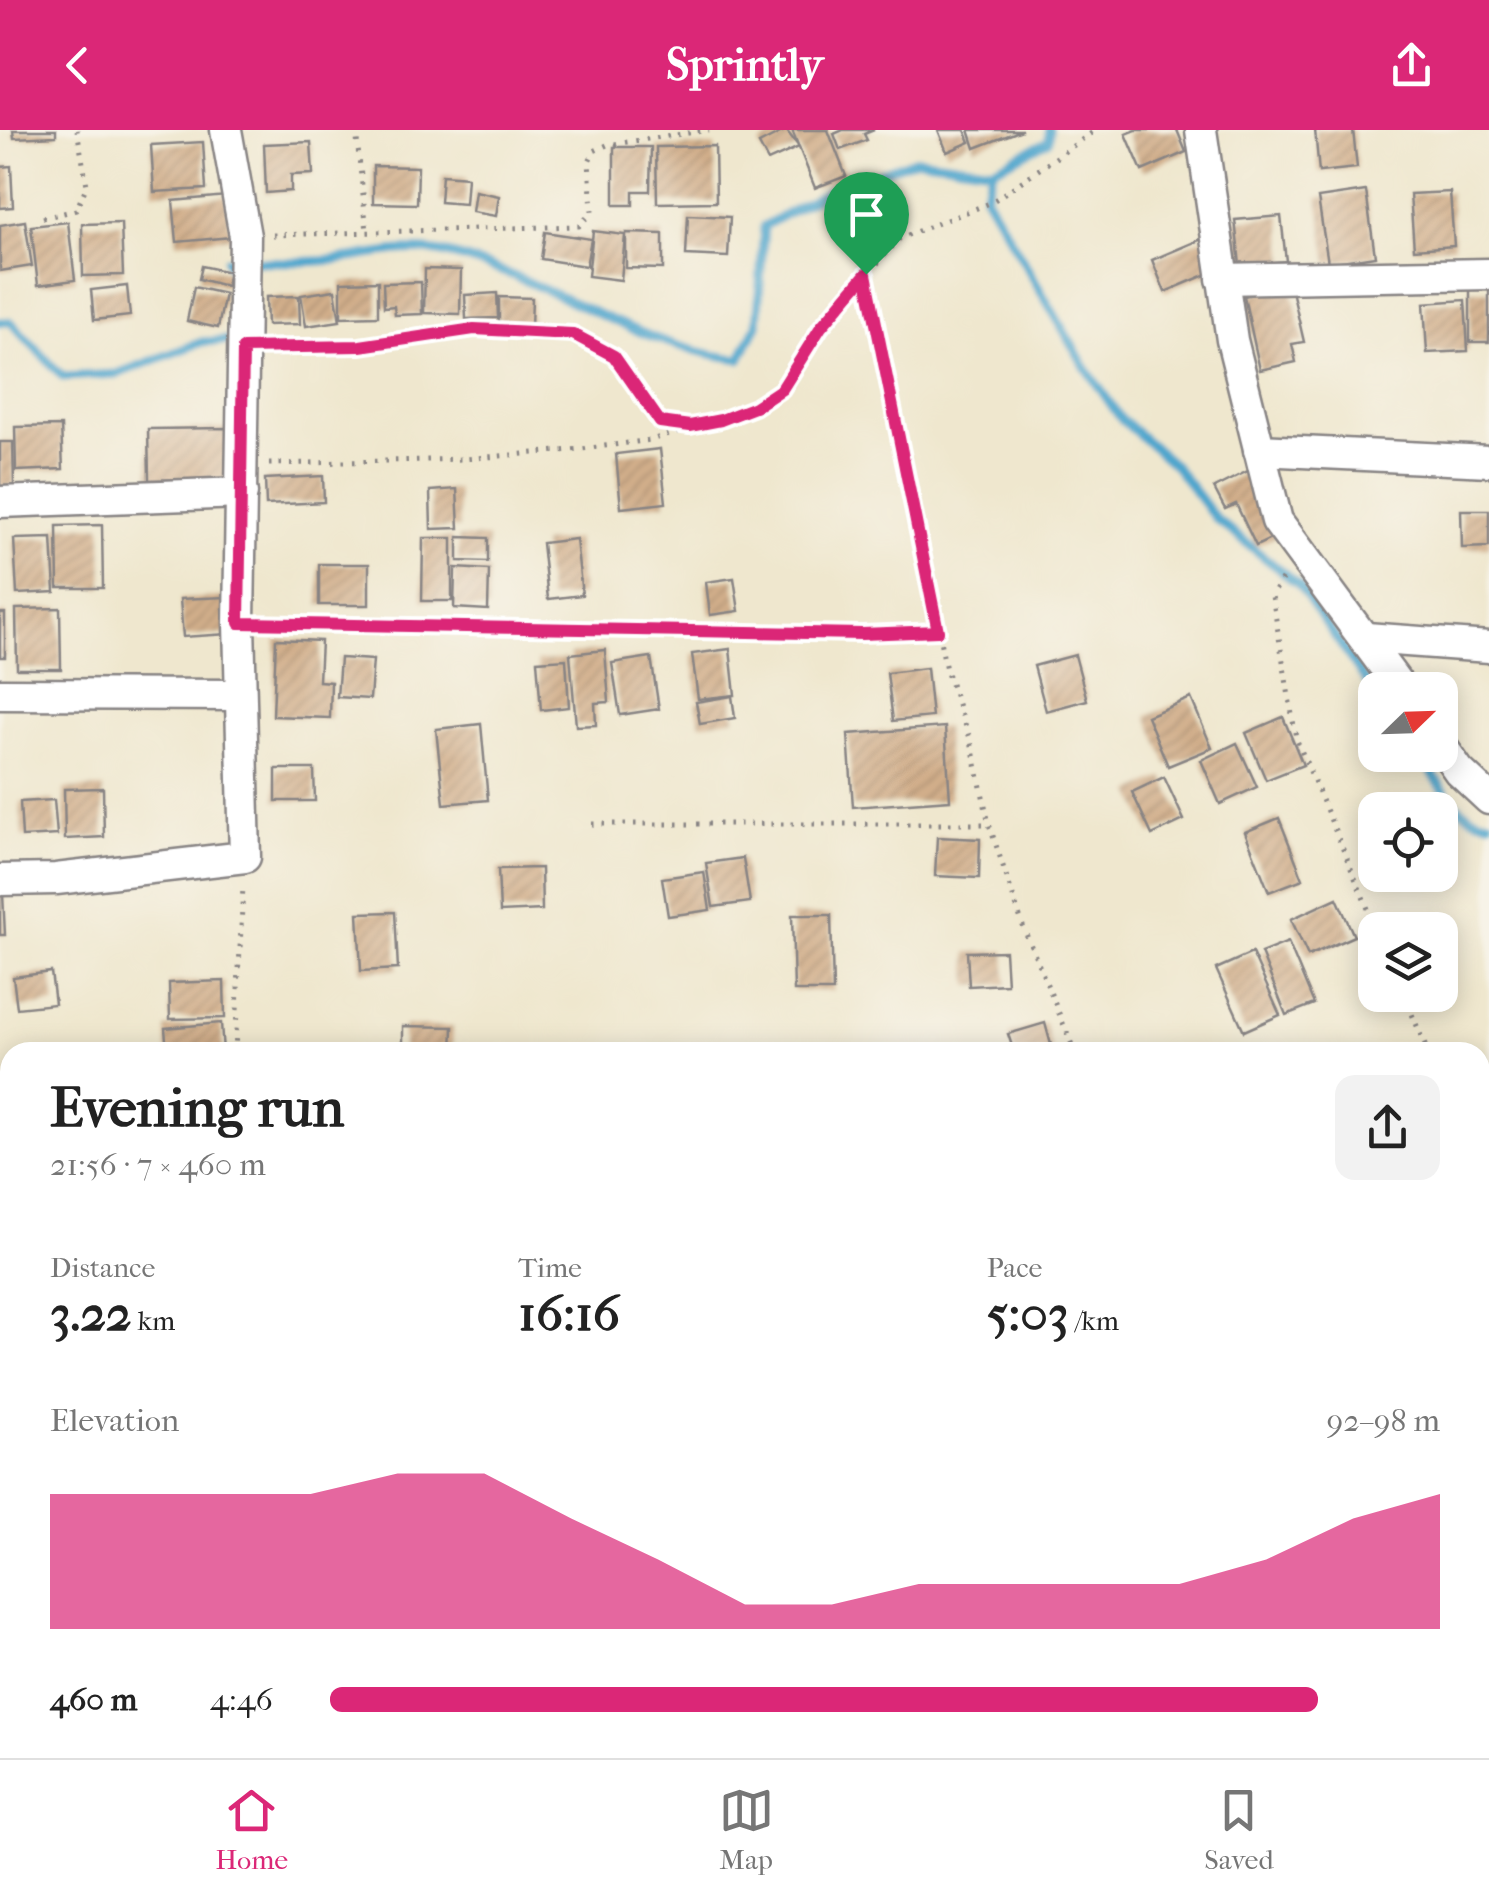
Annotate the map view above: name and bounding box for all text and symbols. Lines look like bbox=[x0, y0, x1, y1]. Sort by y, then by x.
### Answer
icon: back bbox=[50, 38, 105, 93]
icon: share bbox=[1384, 38, 1439, 93]
text: Sprintly bbox=[666, 39, 823, 92]
pin bbox=[824, 172, 909, 275]
icon: arrive bbox=[839, 187, 894, 242]
north arrow bbox=[1358, 672, 1458, 772]
map controls bbox=[1358, 672, 1458, 1012]
button: locate bbox=[1358, 792, 1458, 892]
button: layers bbox=[1358, 912, 1458, 1012]
button: share bbox=[1335, 1075, 1440, 1180]
text: Evening run bbox=[50, 1076, 344, 1140]
text: 21:56 · 7 × 460 m bbox=[50, 1146, 266, 1183]
text: Distance bbox=[50, 1251, 155, 1284]
text: Time bbox=[518, 1251, 582, 1284]
text: Pace bbox=[987, 1251, 1042, 1284]
text: 3.22 bbox=[50, 1284, 132, 1343]
text: 16:16 bbox=[518, 1284, 620, 1343]
text: 5:03 bbox=[987, 1284, 1068, 1343]
text: km bbox=[132, 1304, 175, 1337]
text: /km bbox=[1068, 1304, 1119, 1337]
text: Elevation bbox=[50, 1402, 179, 1439]
text: 92–98 m bbox=[1326, 1402, 1440, 1439]
text: 460 m bbox=[50, 1681, 137, 1718]
text: 4:46 bbox=[210, 1681, 273, 1718]
tab: Home bbox=[215, 1783, 288, 1876]
tab: Map bbox=[719, 1783, 774, 1876]
tab: Saved bbox=[1204, 1783, 1274, 1876]

